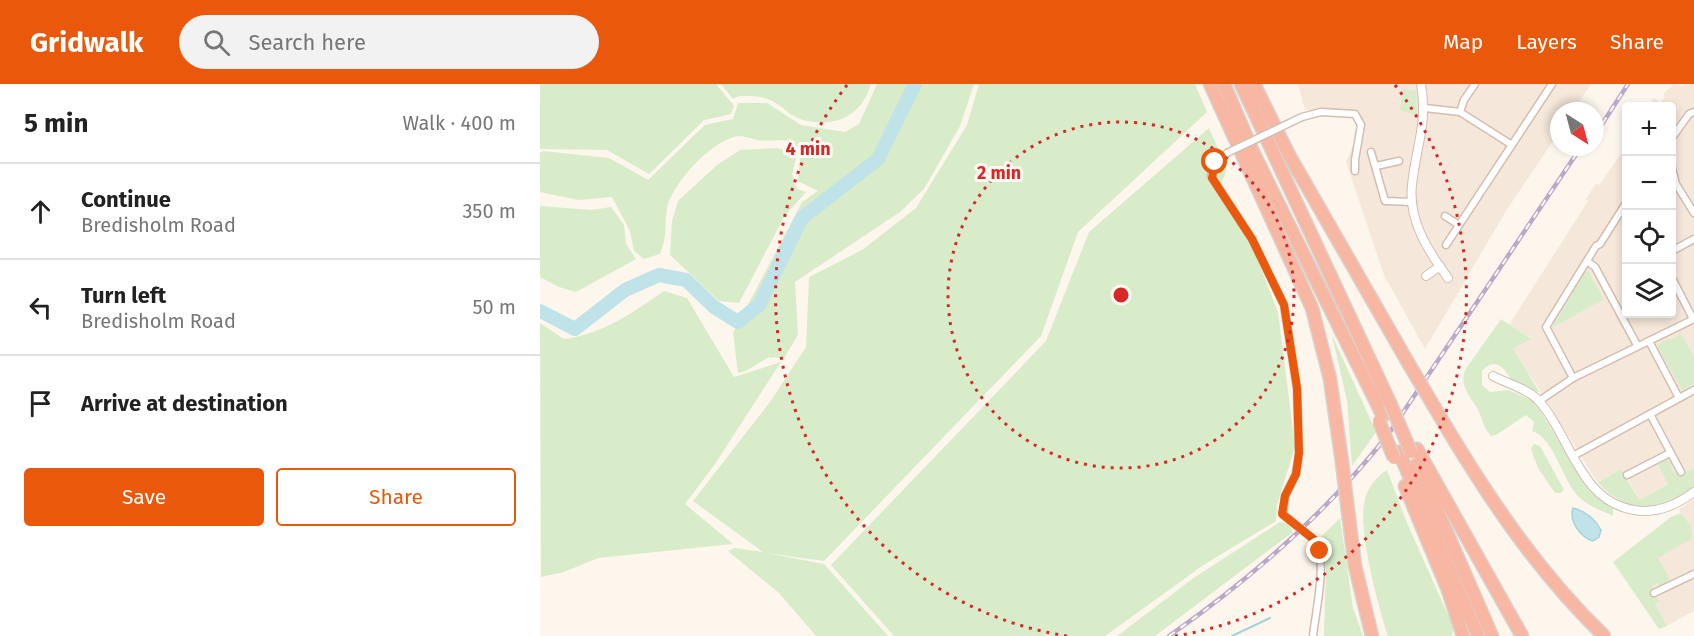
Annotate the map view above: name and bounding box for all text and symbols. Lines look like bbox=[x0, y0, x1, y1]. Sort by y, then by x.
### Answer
search box bbox=[179, 15, 599, 69]
text: Gridwalk bbox=[30, 26, 143, 59]
icon: search bbox=[200, 26, 233, 59]
text: Search here bbox=[248, 29, 366, 56]
text: Map bbox=[1443, 29, 1483, 55]
text: Layers bbox=[1516, 29, 1577, 55]
text: Share bbox=[1610, 29, 1664, 55]
north arrow bbox=[1550, 102, 1604, 156]
map controls bbox=[1622, 102, 1676, 318]
button: + bbox=[1622, 102, 1676, 156]
text: 5 min bbox=[24, 108, 88, 139]
text: Walk · 400 m bbox=[403, 111, 516, 135]
text: 4 min bbox=[785, 138, 831, 160]
route start bbox=[1201, 148, 1227, 174]
button: − bbox=[1622, 156, 1676, 210]
text: 2 min bbox=[977, 162, 1021, 184]
text: Continue bbox=[81, 186, 171, 213]
icon: ahead bbox=[24, 195, 57, 228]
text: 350 m bbox=[462, 199, 516, 223]
button: locate bbox=[1622, 210, 1676, 264]
text: Bredisholm Road bbox=[81, 213, 236, 237]
button: layers bbox=[1622, 264, 1676, 318]
text: Turn left bbox=[81, 282, 166, 309]
centre of rings bbox=[1111, 285, 1131, 305]
icon: left bbox=[24, 291, 57, 324]
text: 50 m bbox=[472, 295, 516, 319]
text: Bredisholm Road bbox=[81, 309, 236, 333]
icon: arrive bbox=[24, 387, 57, 420]
text: Arrive at destination bbox=[81, 390, 288, 417]
button: Save bbox=[24, 468, 264, 526]
button: Share bbox=[276, 468, 516, 526]
route end bbox=[1306, 537, 1332, 563]

